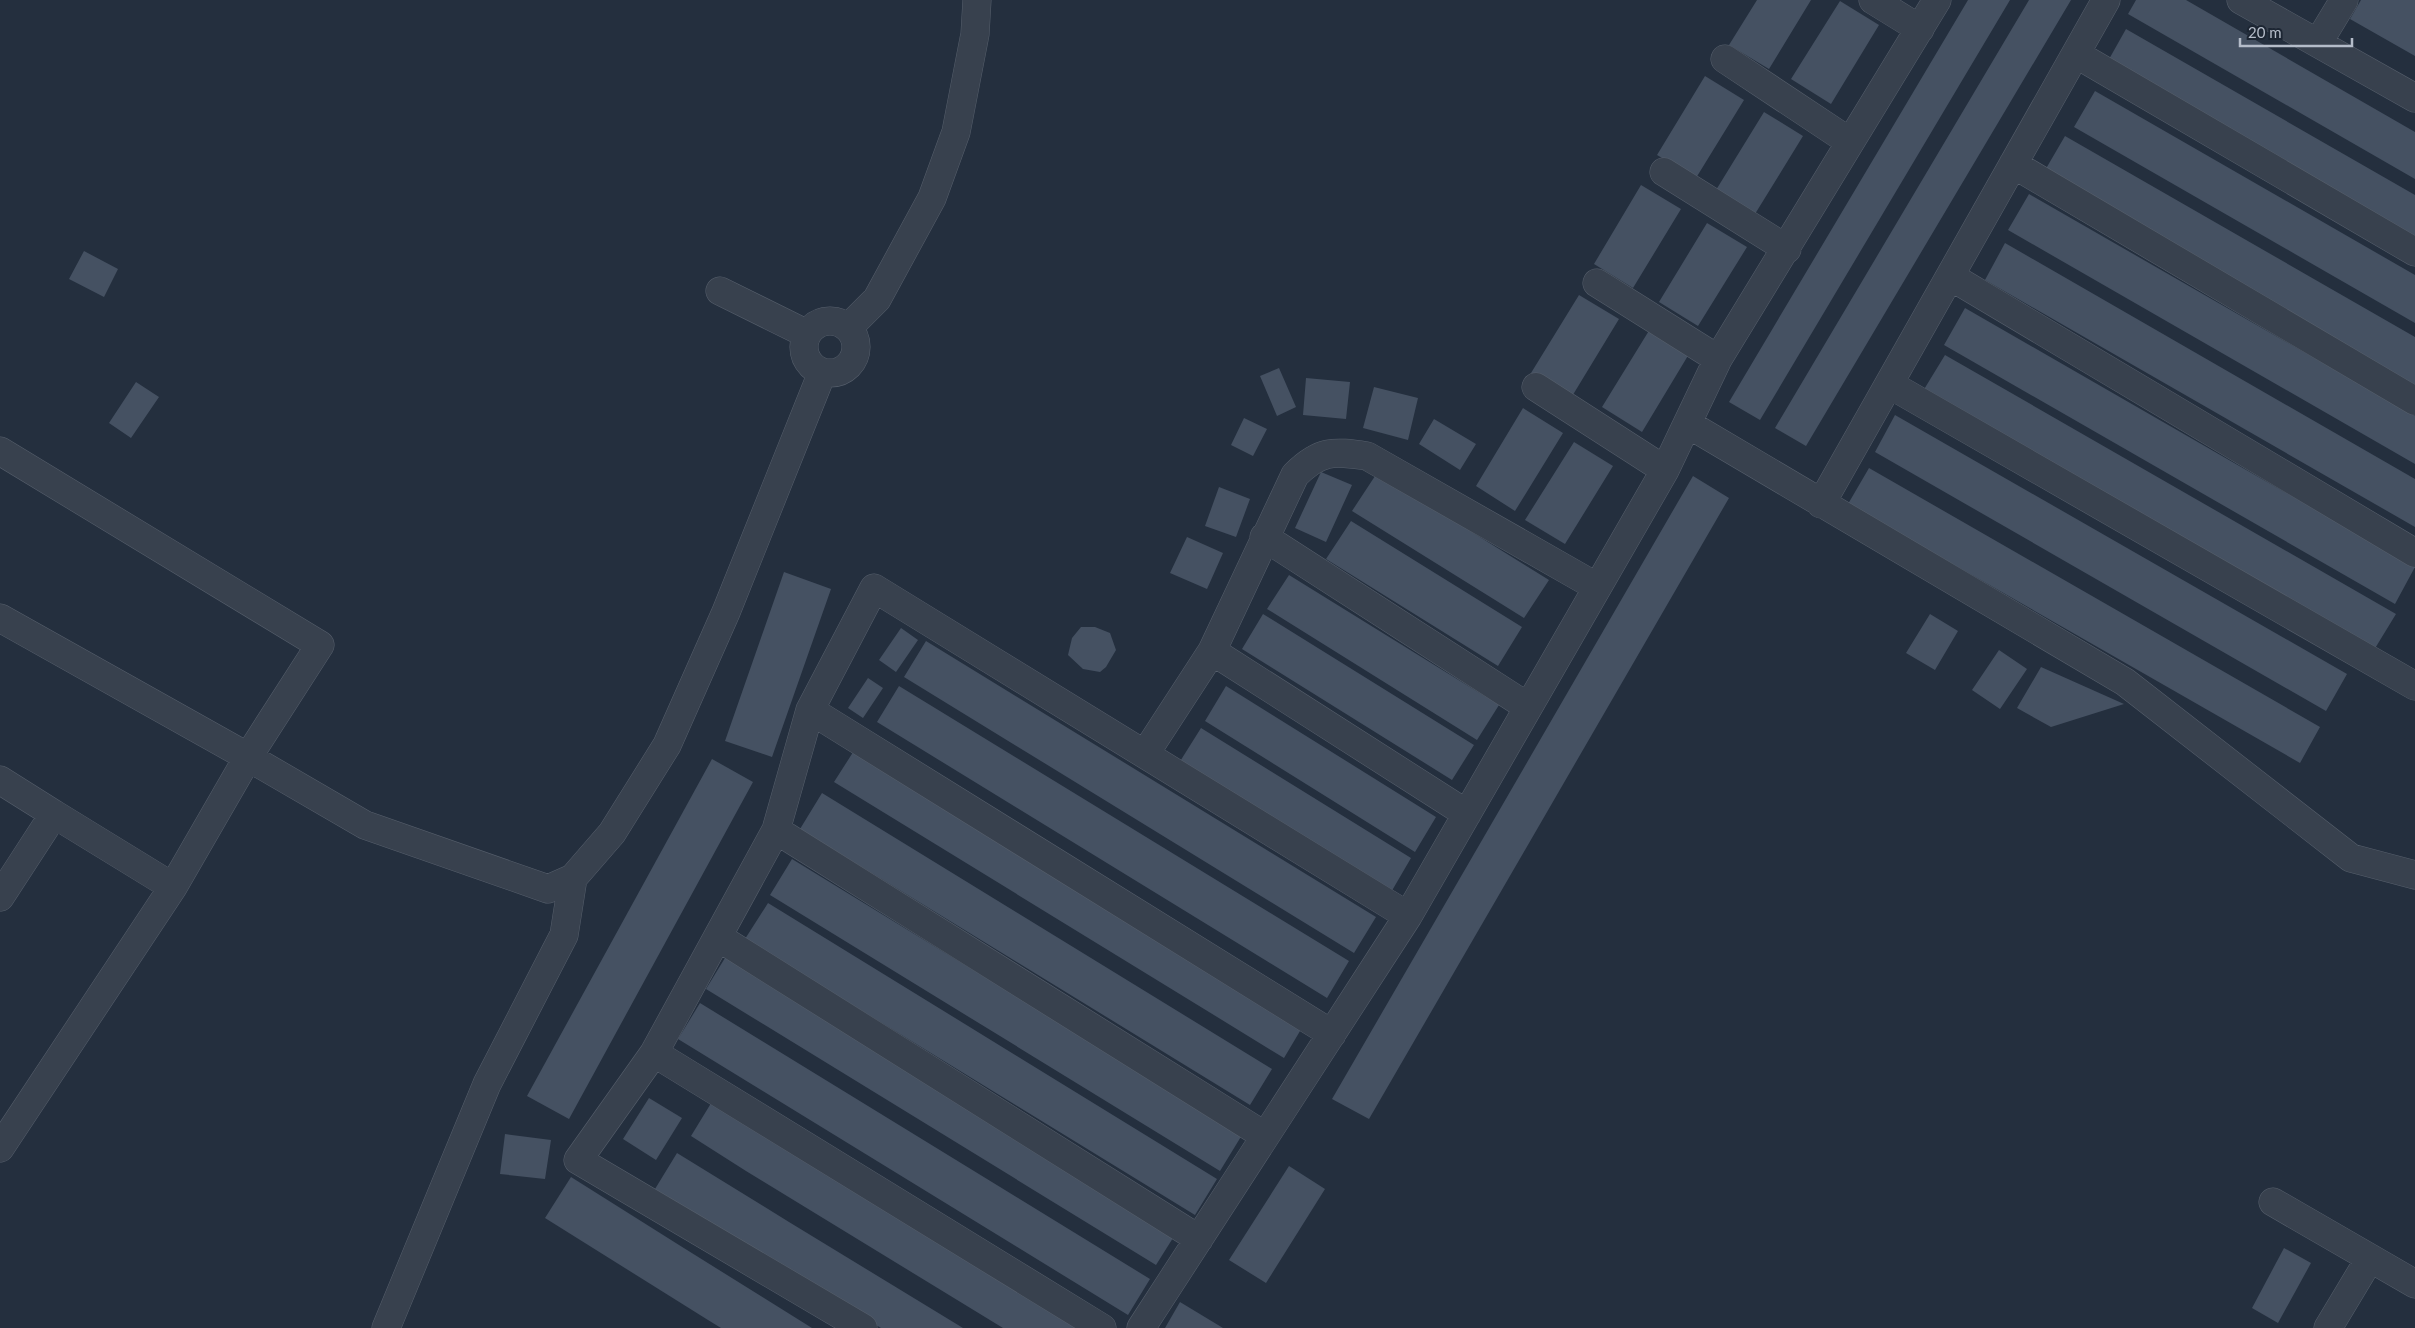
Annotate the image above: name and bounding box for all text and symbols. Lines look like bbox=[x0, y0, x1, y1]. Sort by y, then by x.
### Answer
scale bar bbox=[2240, 15, 2352, 47]
text: 20 m bbox=[2248, 23, 2282, 41]

